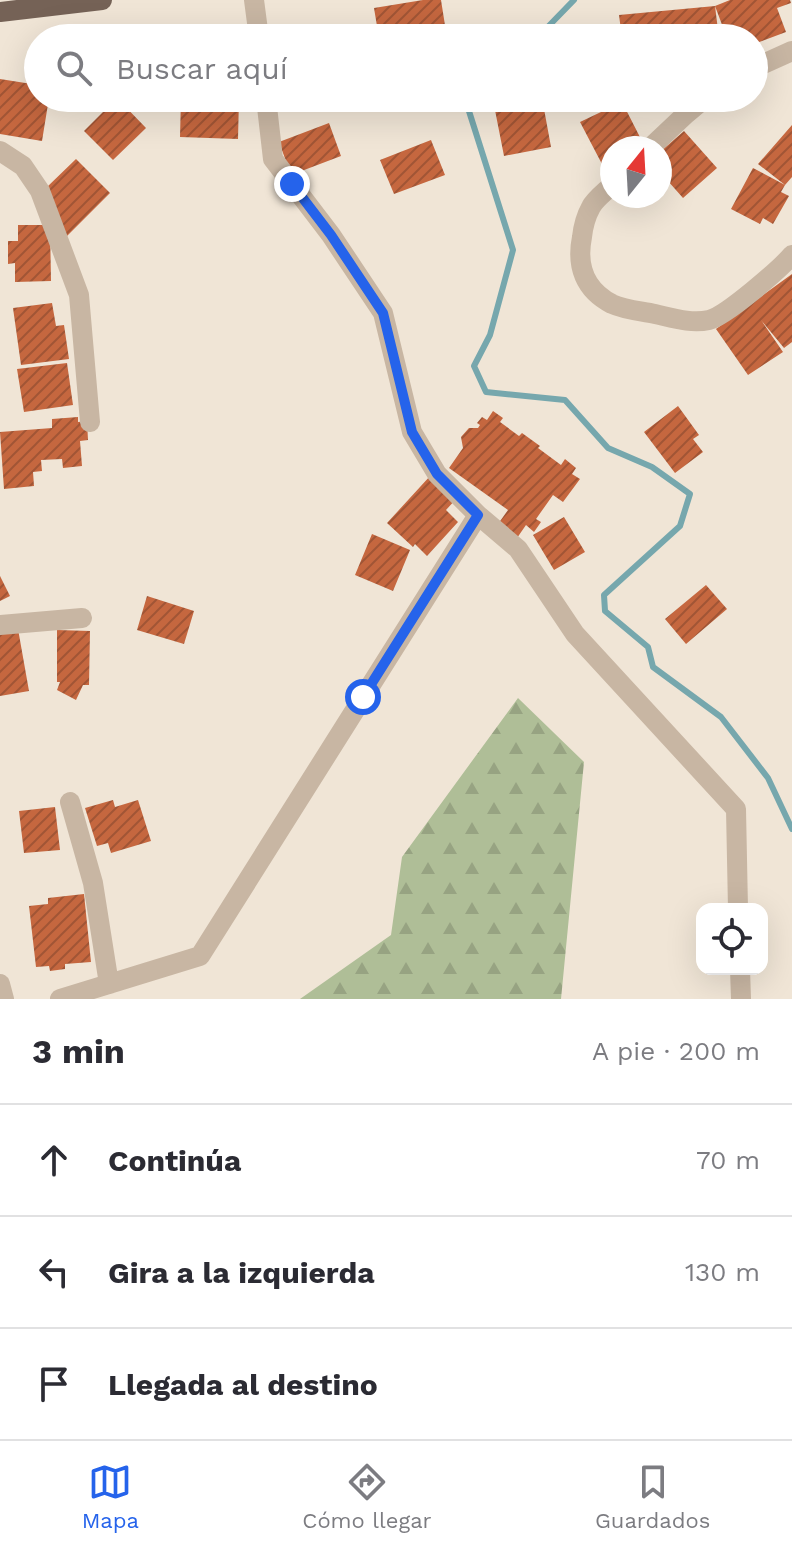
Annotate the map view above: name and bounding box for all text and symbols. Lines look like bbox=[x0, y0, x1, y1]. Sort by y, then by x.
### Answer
search box bbox=[24, 24, 768, 112]
icon: search bbox=[52, 46, 96, 90]
text: Buscar aquí bbox=[116, 51, 288, 86]
north arrow bbox=[600, 136, 672, 208]
route end bbox=[274, 166, 310, 202]
route start bbox=[345, 679, 381, 715]
map controls bbox=[696, 903, 768, 975]
button: locate bbox=[696, 903, 768, 975]
text: 3 min bbox=[32, 1031, 125, 1071]
text: A pie · 200 m bbox=[592, 1036, 760, 1066]
icon: ahead bbox=[32, 1138, 76, 1182]
text: Continúa bbox=[108, 1143, 241, 1178]
text: 70 m bbox=[696, 1145, 760, 1175]
icon: left bbox=[32, 1250, 76, 1294]
text: Gira a la izquierda bbox=[108, 1255, 375, 1290]
text: 130 m bbox=[685, 1257, 760, 1287]
icon: arrive bbox=[32, 1362, 76, 1406]
text: Llegada al destino bbox=[108, 1367, 378, 1402]
tab: Mapa bbox=[82, 1460, 139, 1533]
tab: Cómo llegar bbox=[302, 1460, 432, 1533]
tab: Guardados bbox=[595, 1460, 710, 1533]

